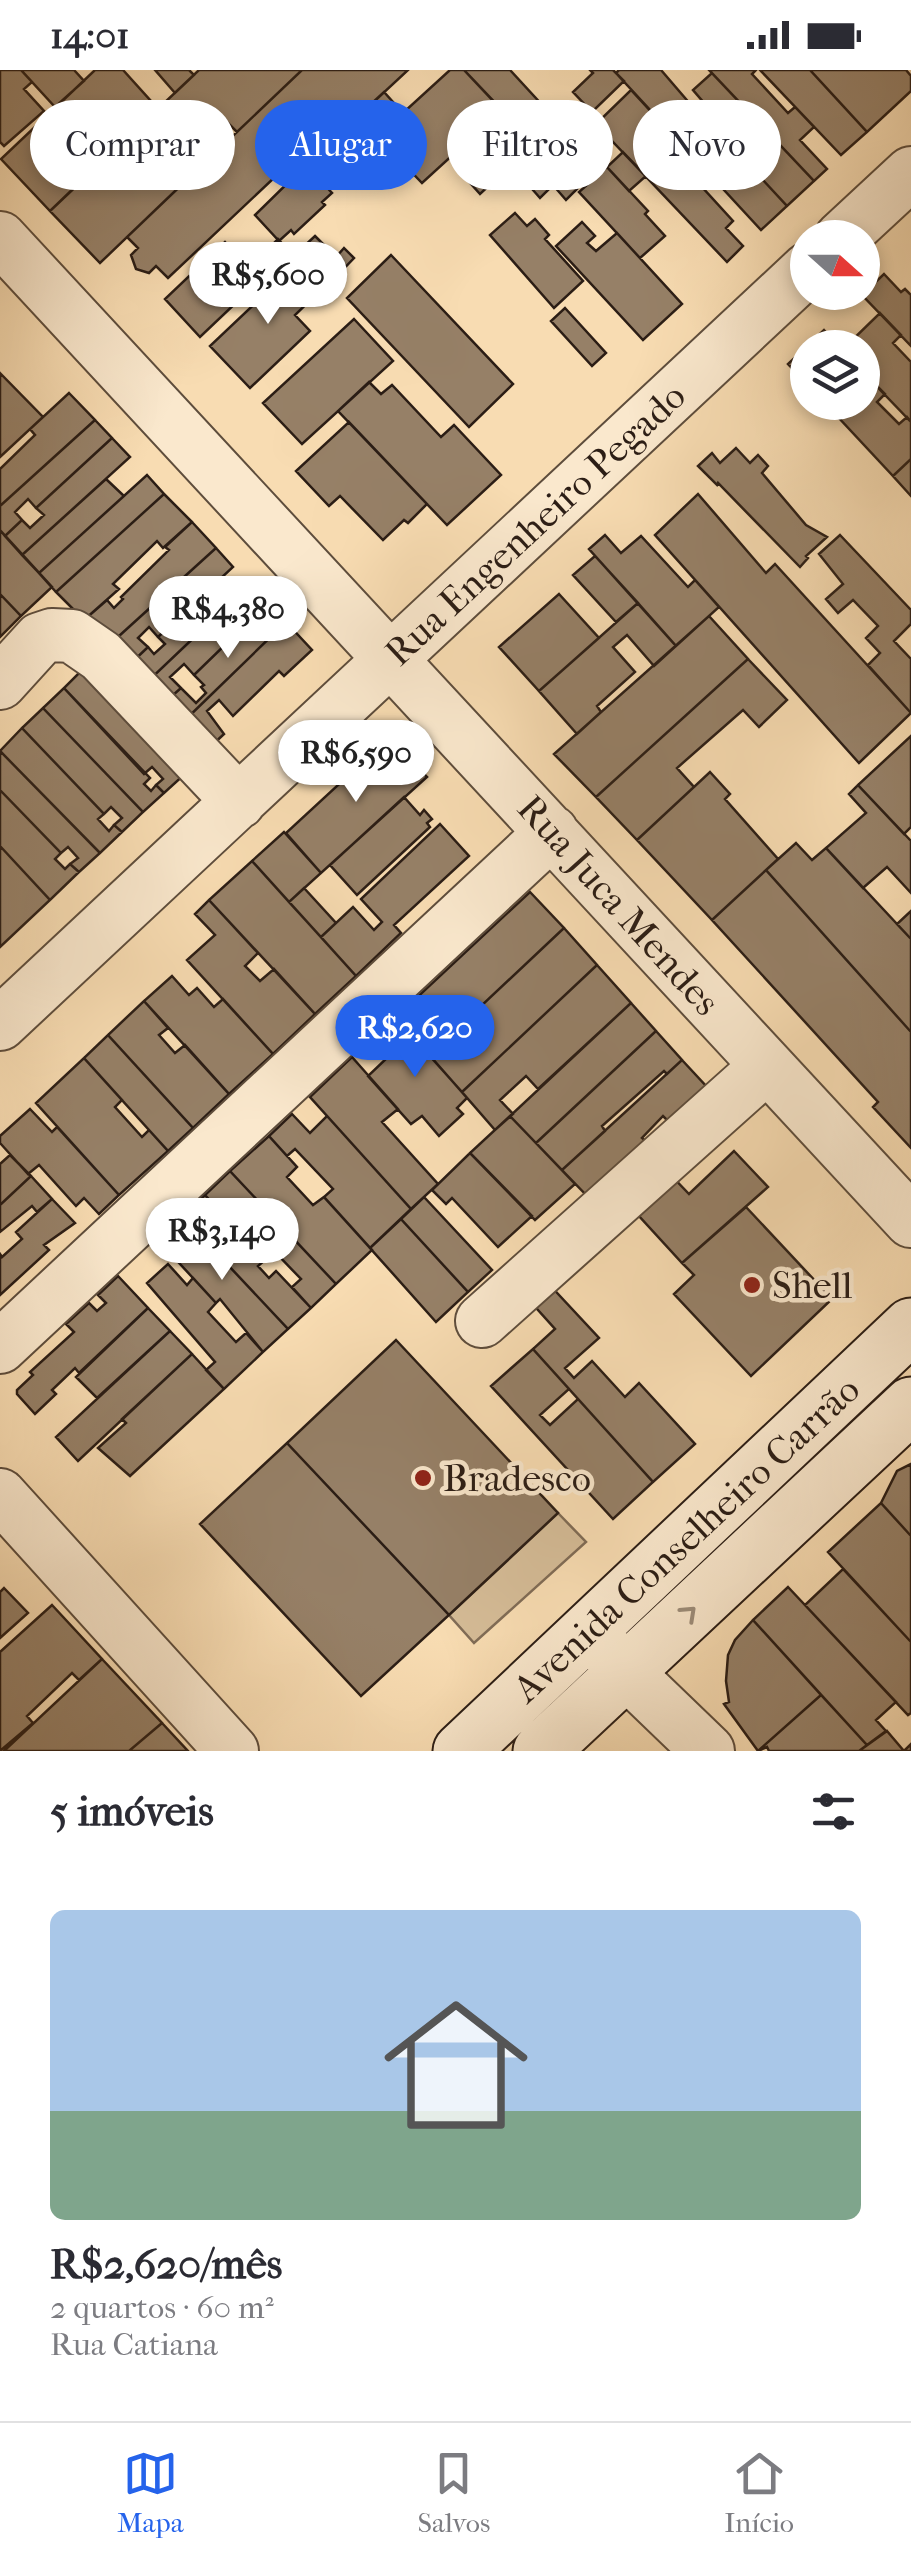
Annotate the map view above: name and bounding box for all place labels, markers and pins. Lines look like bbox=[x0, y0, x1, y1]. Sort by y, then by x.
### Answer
pin: R$5,600 bbox=[176, 242, 360, 327]
pin: R$4,380 bbox=[136, 576, 320, 661]
pin: R$6,590 bbox=[264, 720, 448, 805]
pin: R$2,620 bbox=[323, 995, 507, 1080]
pin: R$3,140 bbox=[130, 1198, 314, 1283]
place label: Shell bbox=[772, 1263, 852, 1308]
marker: Shell bbox=[741, 1274, 763, 1296]
place label: Bradesco bbox=[443, 1456, 591, 1501]
marker: Bradesco bbox=[412, 1467, 434, 1489]

